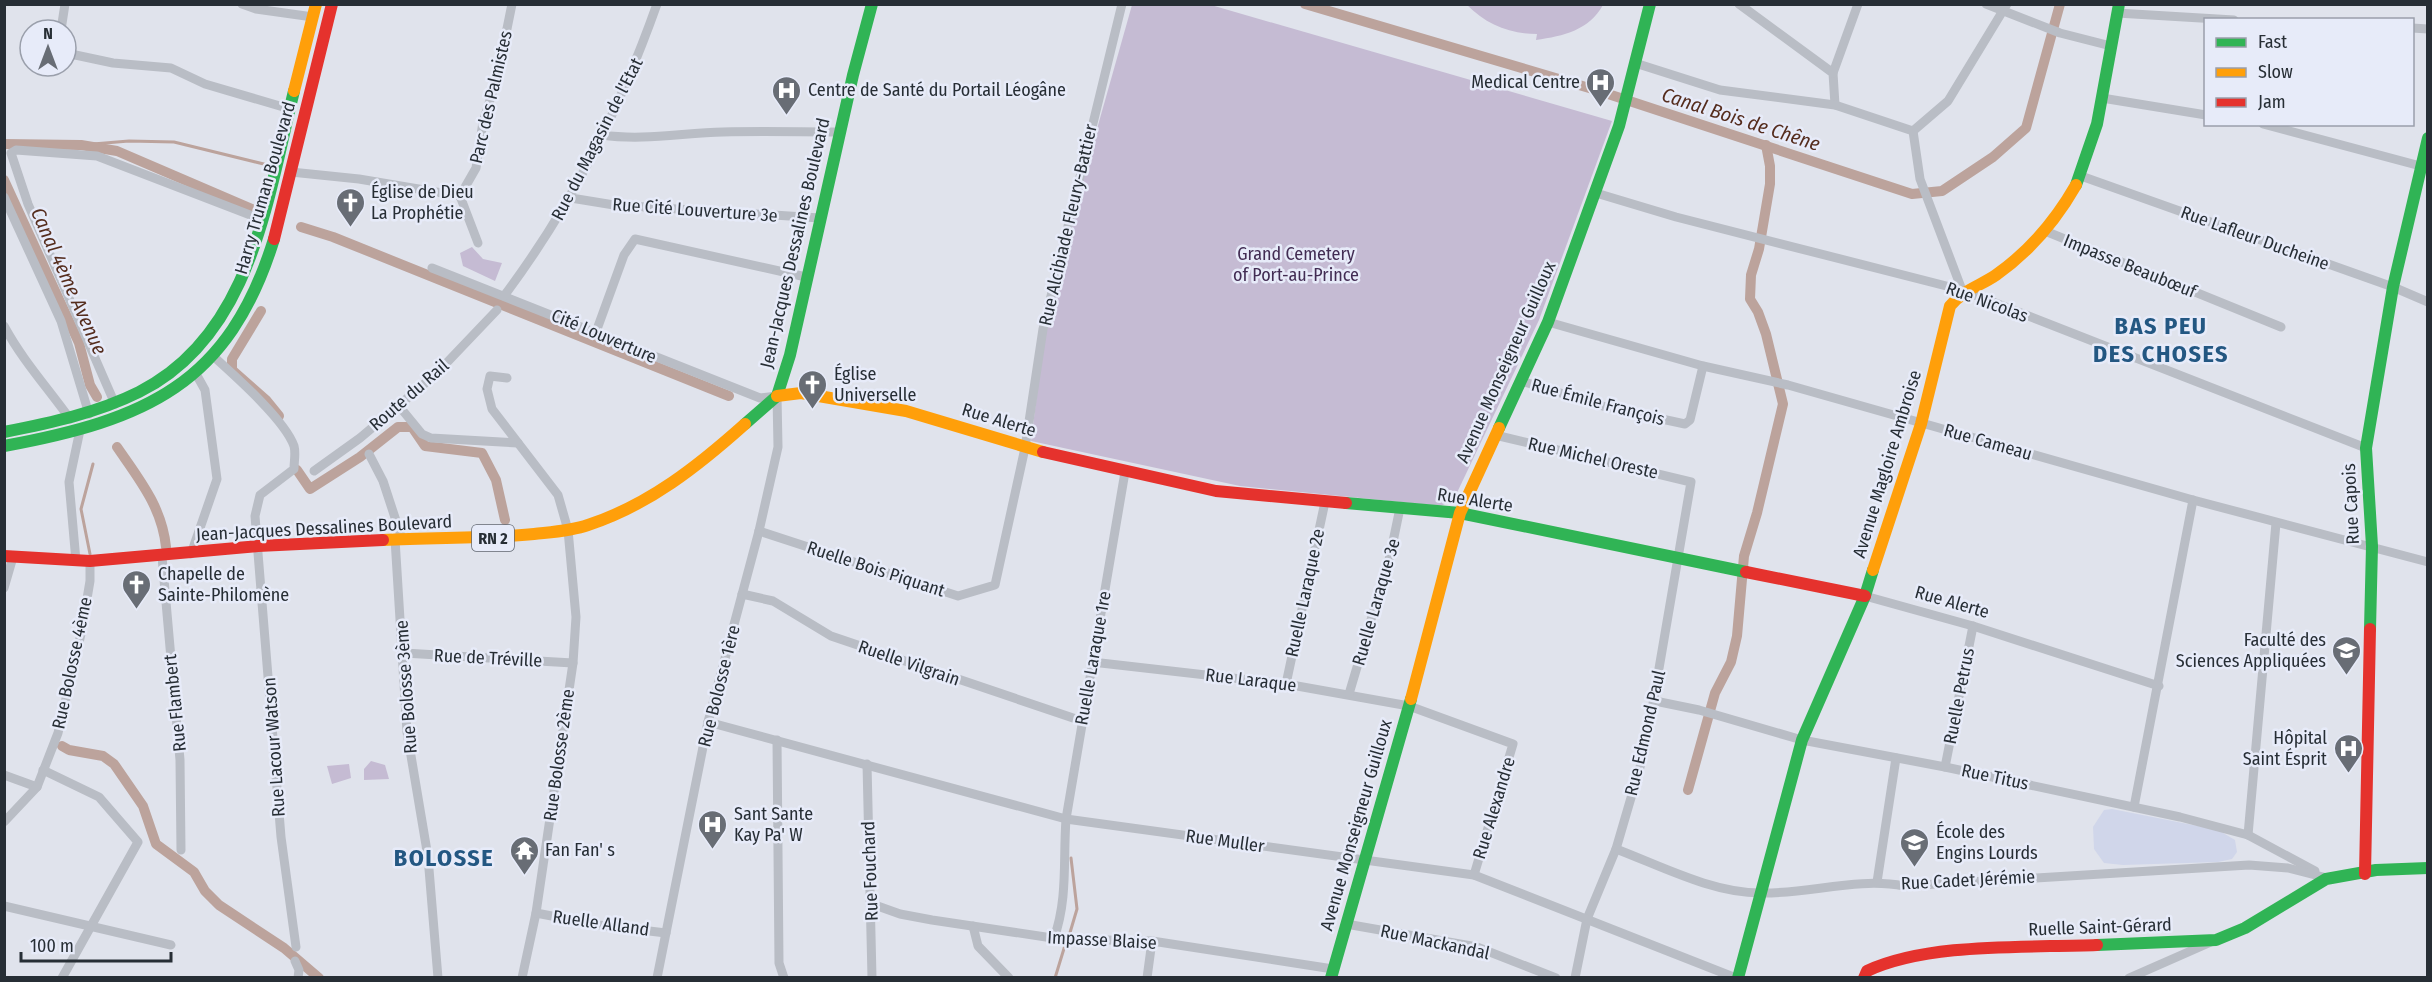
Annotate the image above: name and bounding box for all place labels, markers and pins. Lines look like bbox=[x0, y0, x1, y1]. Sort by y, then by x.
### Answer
hospital icon: Medical Centre bbox=[1585, 66, 1617, 108]
place label: Medical Centre bbox=[1471, 71, 1580, 93]
hospital icon: Centre de Santé du Portail Léogâne bbox=[771, 74, 803, 116]
place label: Centre de Santé du Portail Léogâne bbox=[808, 79, 1066, 101]
place label: Église de Dieu La Prophétie bbox=[371, 180, 474, 224]
church icon: Église de Dieu La Prophétie bbox=[334, 186, 366, 228]
place label: Église Universelle bbox=[834, 362, 916, 406]
church icon: Église Universelle bbox=[797, 368, 829, 410]
place label: Chapelle de Sainte-Philomène bbox=[158, 563, 289, 606]
church icon: Chapelle de Sainte-Philomène bbox=[121, 568, 153, 610]
place label: Faculté des Sciences Appliquées bbox=[2176, 629, 2326, 672]
school or university icon: Faculté des Sciences Appliquées bbox=[2331, 634, 2363, 676]
place label: Hôpital Saint Ésprit bbox=[2243, 727, 2327, 770]
hospital icon: Hôpital Saint Ésprit bbox=[2332, 732, 2364, 774]
place label: Sant Sante Kay Pa' W bbox=[734, 803, 813, 846]
hospital icon: Sant Sante Kay Pa' W bbox=[697, 808, 729, 850]
place label: École des Engins Lourds bbox=[1936, 820, 2038, 864]
school or university icon: École des Engins Lourds bbox=[1899, 826, 1931, 868]
temple icon: Fan Fan' s bbox=[508, 834, 540, 876]
place label: Fan Fan' s bbox=[545, 839, 615, 861]

